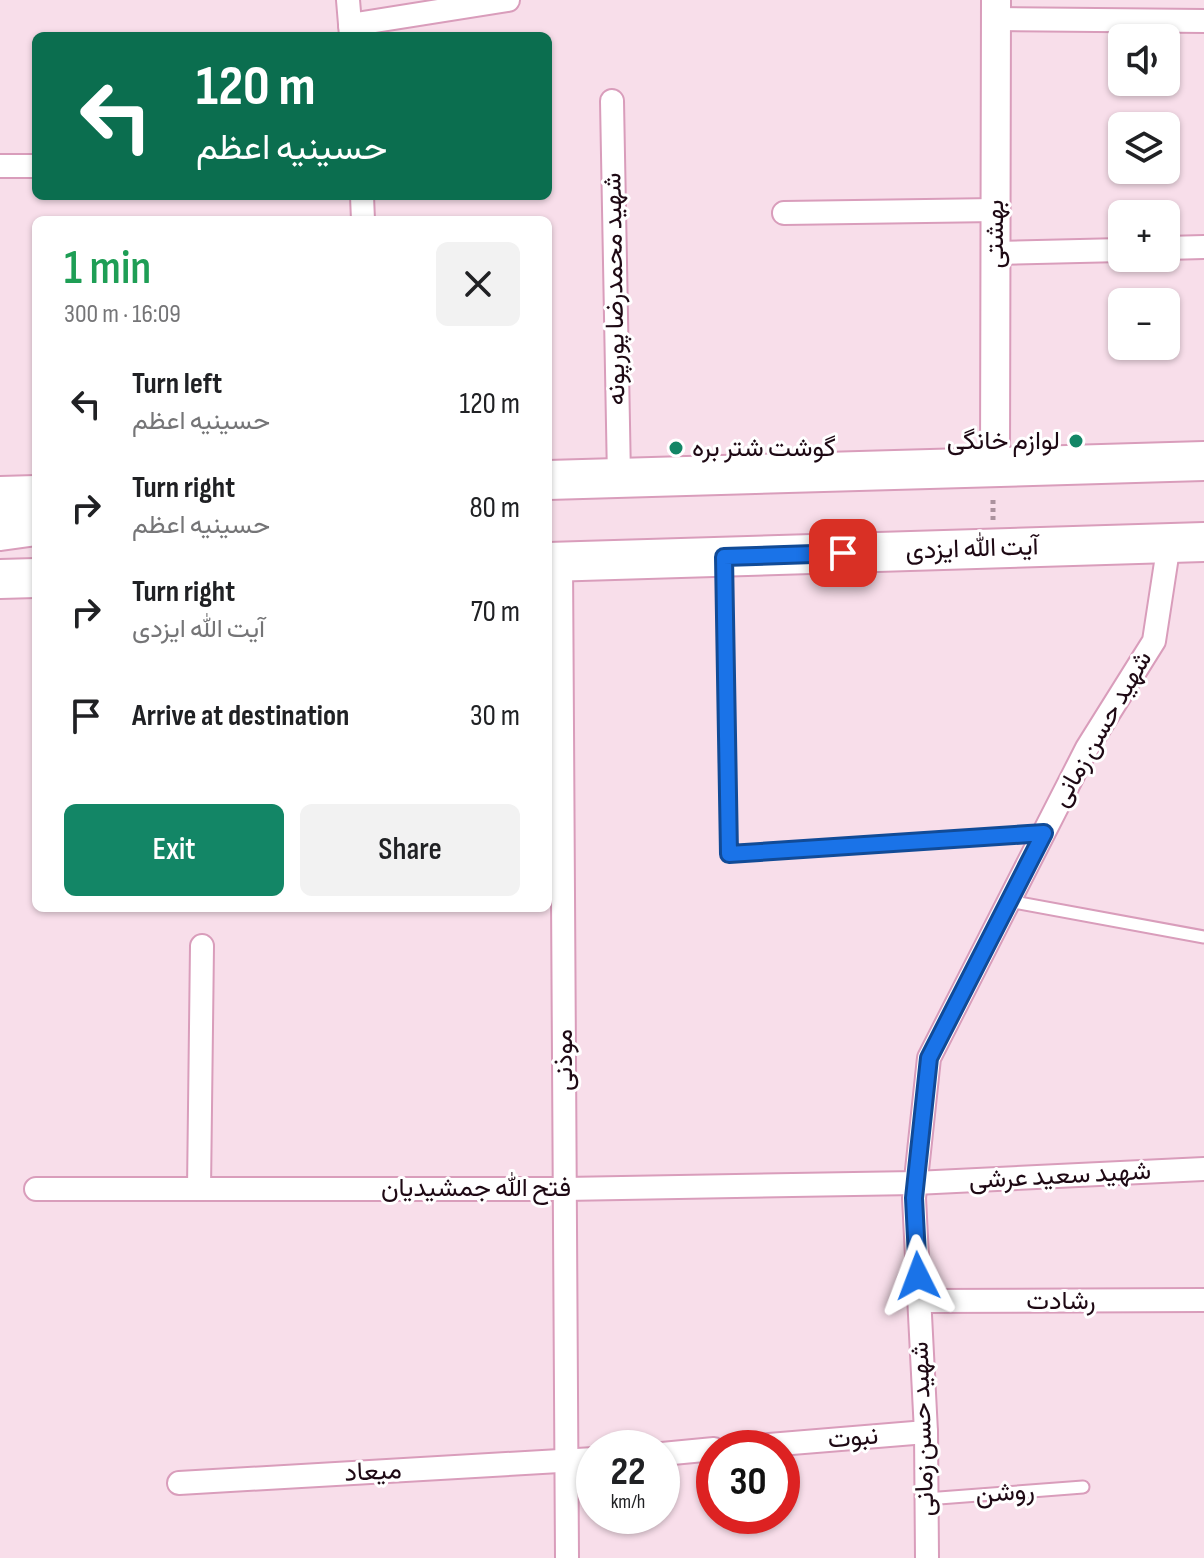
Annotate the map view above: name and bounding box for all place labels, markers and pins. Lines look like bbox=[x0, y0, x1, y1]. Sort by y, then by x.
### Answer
place label: لوازم خانگی bbox=[947, 426, 1060, 457]
marker: لوازم خانگی bbox=[1067, 432, 1085, 450]
place label: گوشت شتر بره bbox=[692, 433, 836, 464]
marker: گوشت شتر بره bbox=[667, 439, 685, 457]
pin bbox=[809, 519, 877, 587]

